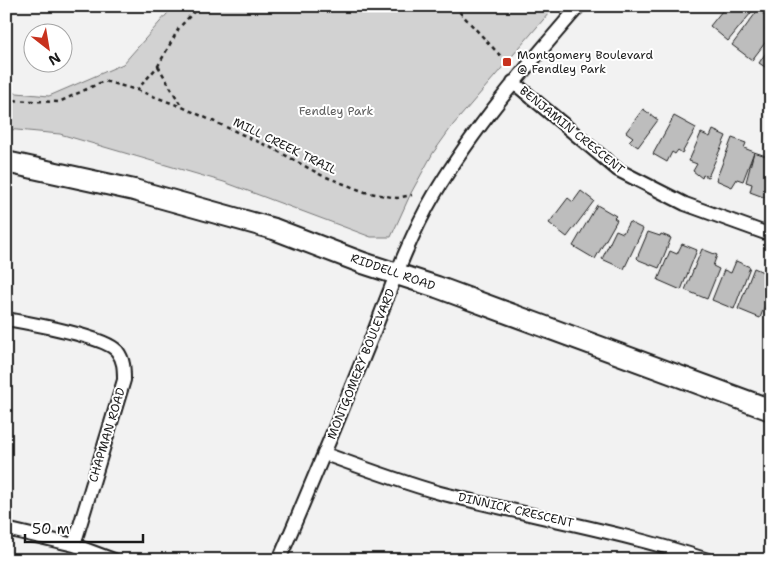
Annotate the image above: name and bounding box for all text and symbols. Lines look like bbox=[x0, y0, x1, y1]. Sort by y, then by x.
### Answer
north arrow bbox=[22, 22, 72, 72]
place label: Montgomery Boulevard @ Fendley Park bbox=[517, 47, 654, 77]
text: N bbox=[45, 49, 64, 70]
marker: Montgomery Boulevard @ Fendley Park bbox=[501, 56, 513, 68]
street label: BENJAMIN CRESCENT bbox=[516, 83, 628, 178]
park label: Fendley Park bbox=[299, 103, 373, 119]
street label: MILL CREEK TRAIL bbox=[230, 114, 340, 178]
street label: RIDDELL ROAD bbox=[349, 250, 438, 294]
street label: MONTGOMERY BOULEVARD bbox=[323, 286, 399, 442]
street label: CHAPMAN ROAD bbox=[85, 386, 129, 484]
street label: DINNICK CRESCENT bbox=[457, 489, 576, 531]
scale bar bbox=[25, 511, 142, 543]
text: 50 m bbox=[32, 519, 70, 539]

